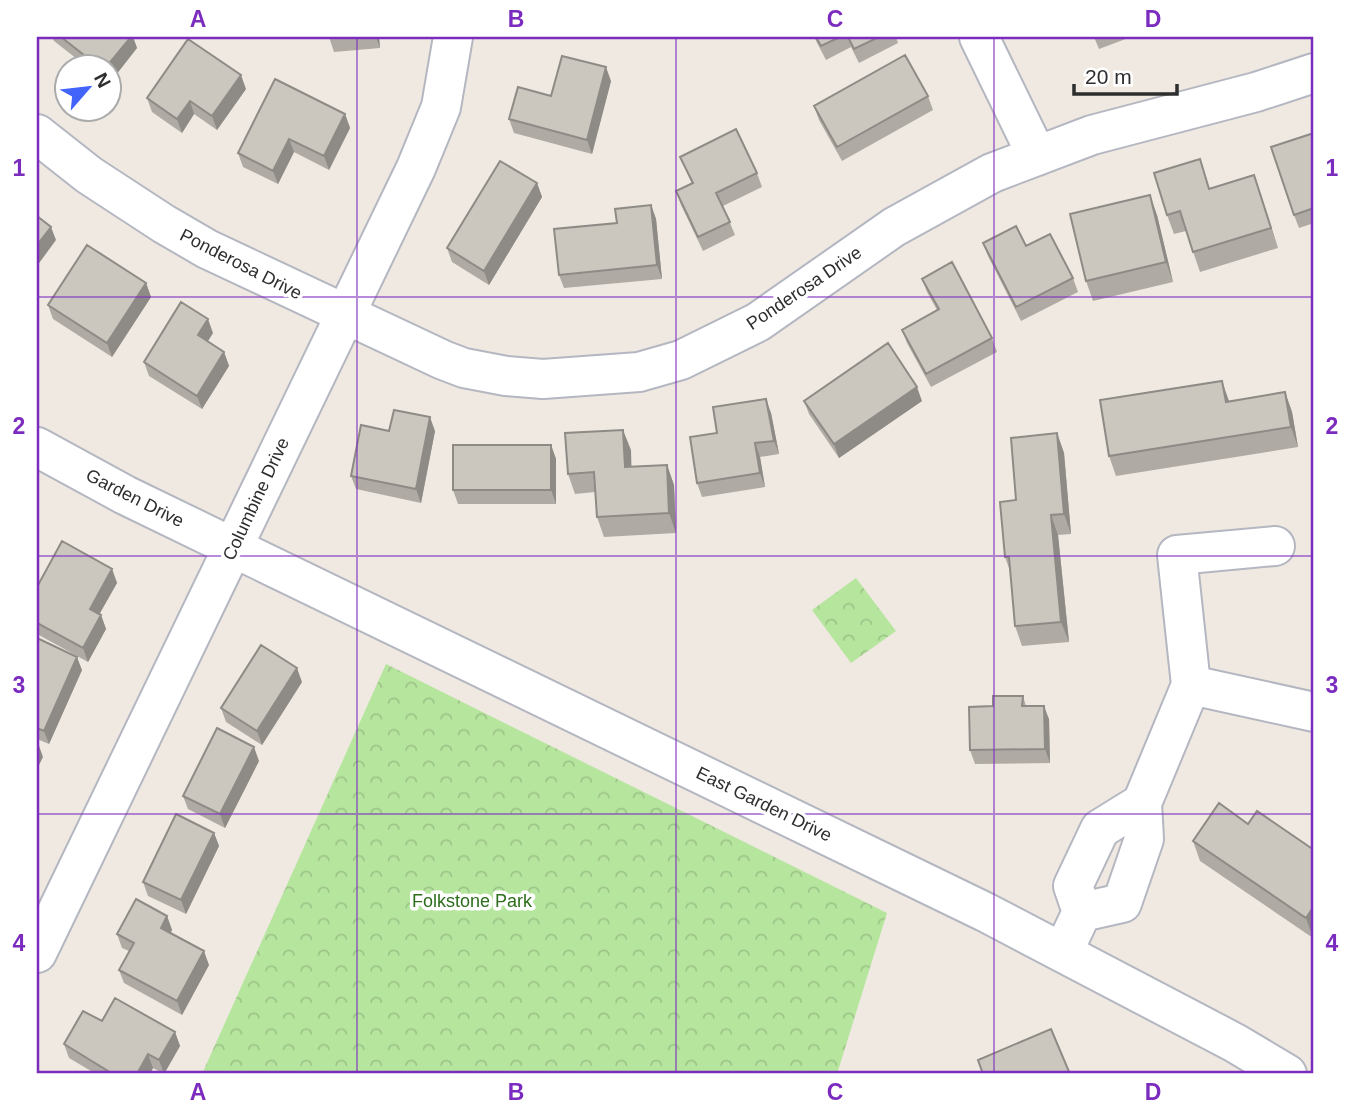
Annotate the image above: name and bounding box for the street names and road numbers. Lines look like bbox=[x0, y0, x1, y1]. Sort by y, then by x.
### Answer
street label: Ponderosa Drive bbox=[177, 225, 305, 303]
street label: Ponderosa Drive bbox=[743, 242, 865, 334]
street label: Columbine Drive bbox=[219, 434, 293, 564]
street label: Garden Drive bbox=[83, 465, 187, 531]
street label: East Garden Drive bbox=[693, 763, 835, 845]

